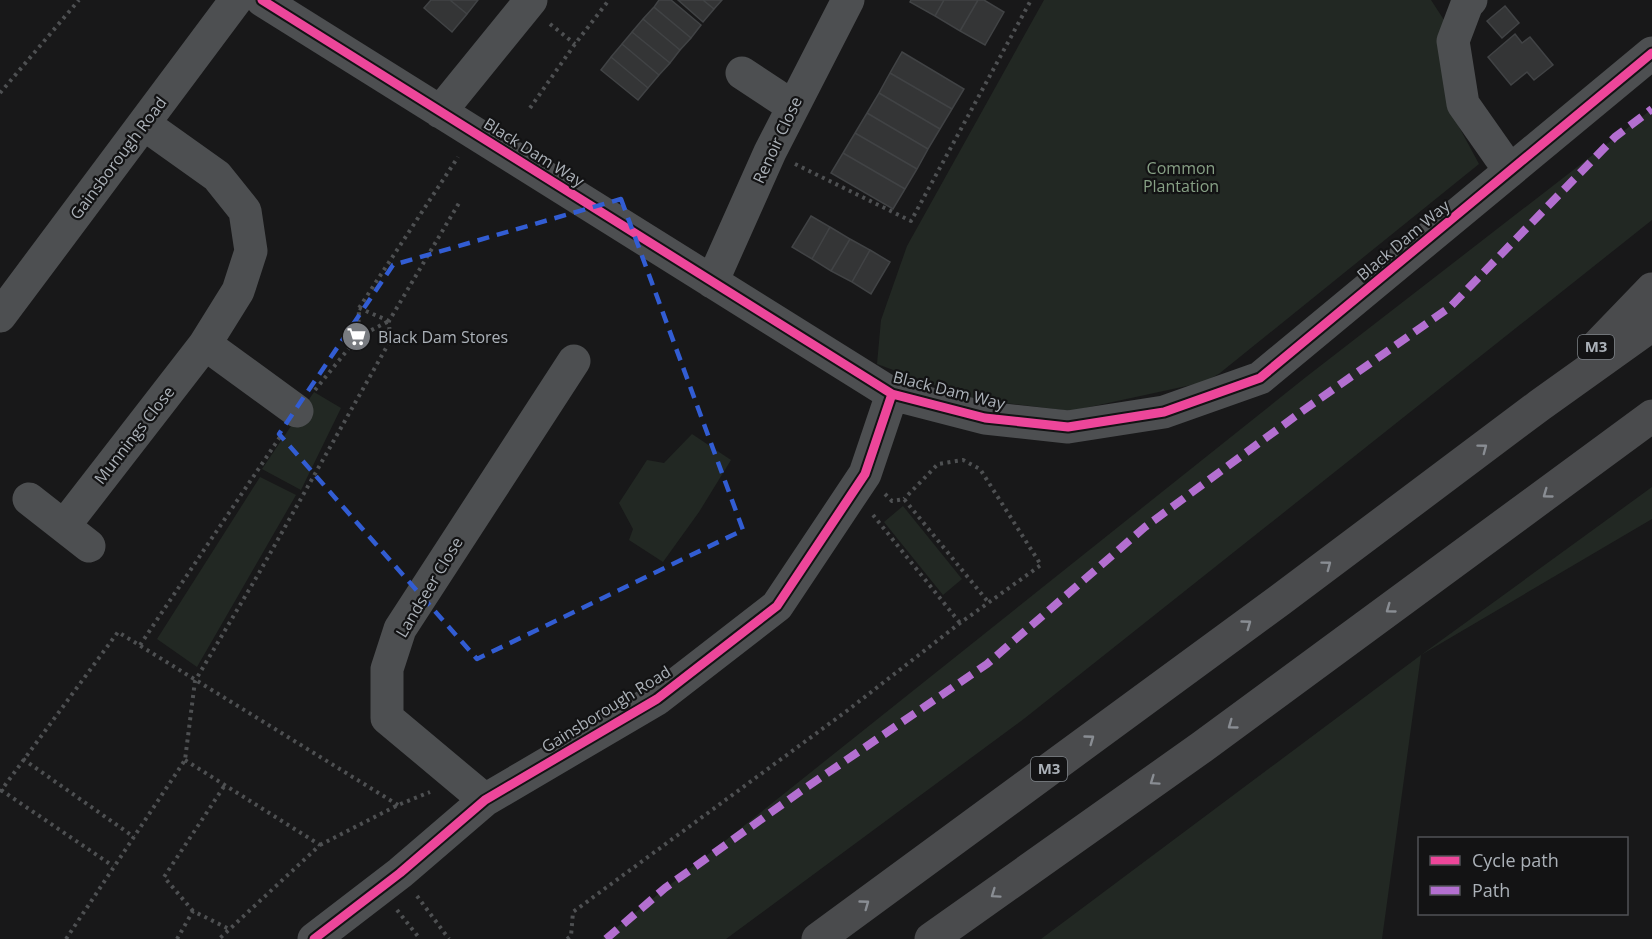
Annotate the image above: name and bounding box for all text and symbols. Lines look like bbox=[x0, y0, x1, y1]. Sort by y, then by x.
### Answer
street label: Gainsborough Road bbox=[65, 92, 171, 224]
street label: Renoir Close bbox=[747, 93, 807, 187]
street label: Black Dam Way bbox=[480, 112, 589, 192]
park label: Common Plantation bbox=[1143, 157, 1219, 197]
street label: Black Dam Way bbox=[1352, 194, 1455, 285]
supermarket icon: Black Dam Stores bbox=[341, 321, 373, 353]
place label: Black Dam Stores bbox=[378, 326, 508, 348]
road number: M3 bbox=[1578, 335, 1614, 359]
street label: Black Dam Way bbox=[891, 365, 1008, 415]
street label: Munnings Close bbox=[89, 382, 179, 488]
one-way arrow bbox=[1477, 444, 1488, 455]
one-way arrow bbox=[1543, 487, 1554, 498]
street label: Landseer Close bbox=[390, 533, 468, 641]
one-way arrow bbox=[1321, 561, 1332, 572]
one-way arrow bbox=[1385, 602, 1396, 613]
one-way arrow bbox=[1241, 620, 1252, 631]
street label: Gainsborough Road bbox=[537, 660, 675, 758]
one-way arrow bbox=[1228, 717, 1239, 728]
one-way arrow bbox=[1083, 736, 1094, 747]
road number: M3 bbox=[1031, 757, 1067, 781]
one-way arrow bbox=[1150, 774, 1161, 785]
legend bbox=[1418, 837, 1628, 915]
text: Cycle path bbox=[1472, 848, 1559, 872]
text: Path bbox=[1472, 878, 1510, 902]
one-way arrow bbox=[991, 887, 1002, 898]
one-way arrow bbox=[858, 901, 869, 912]

